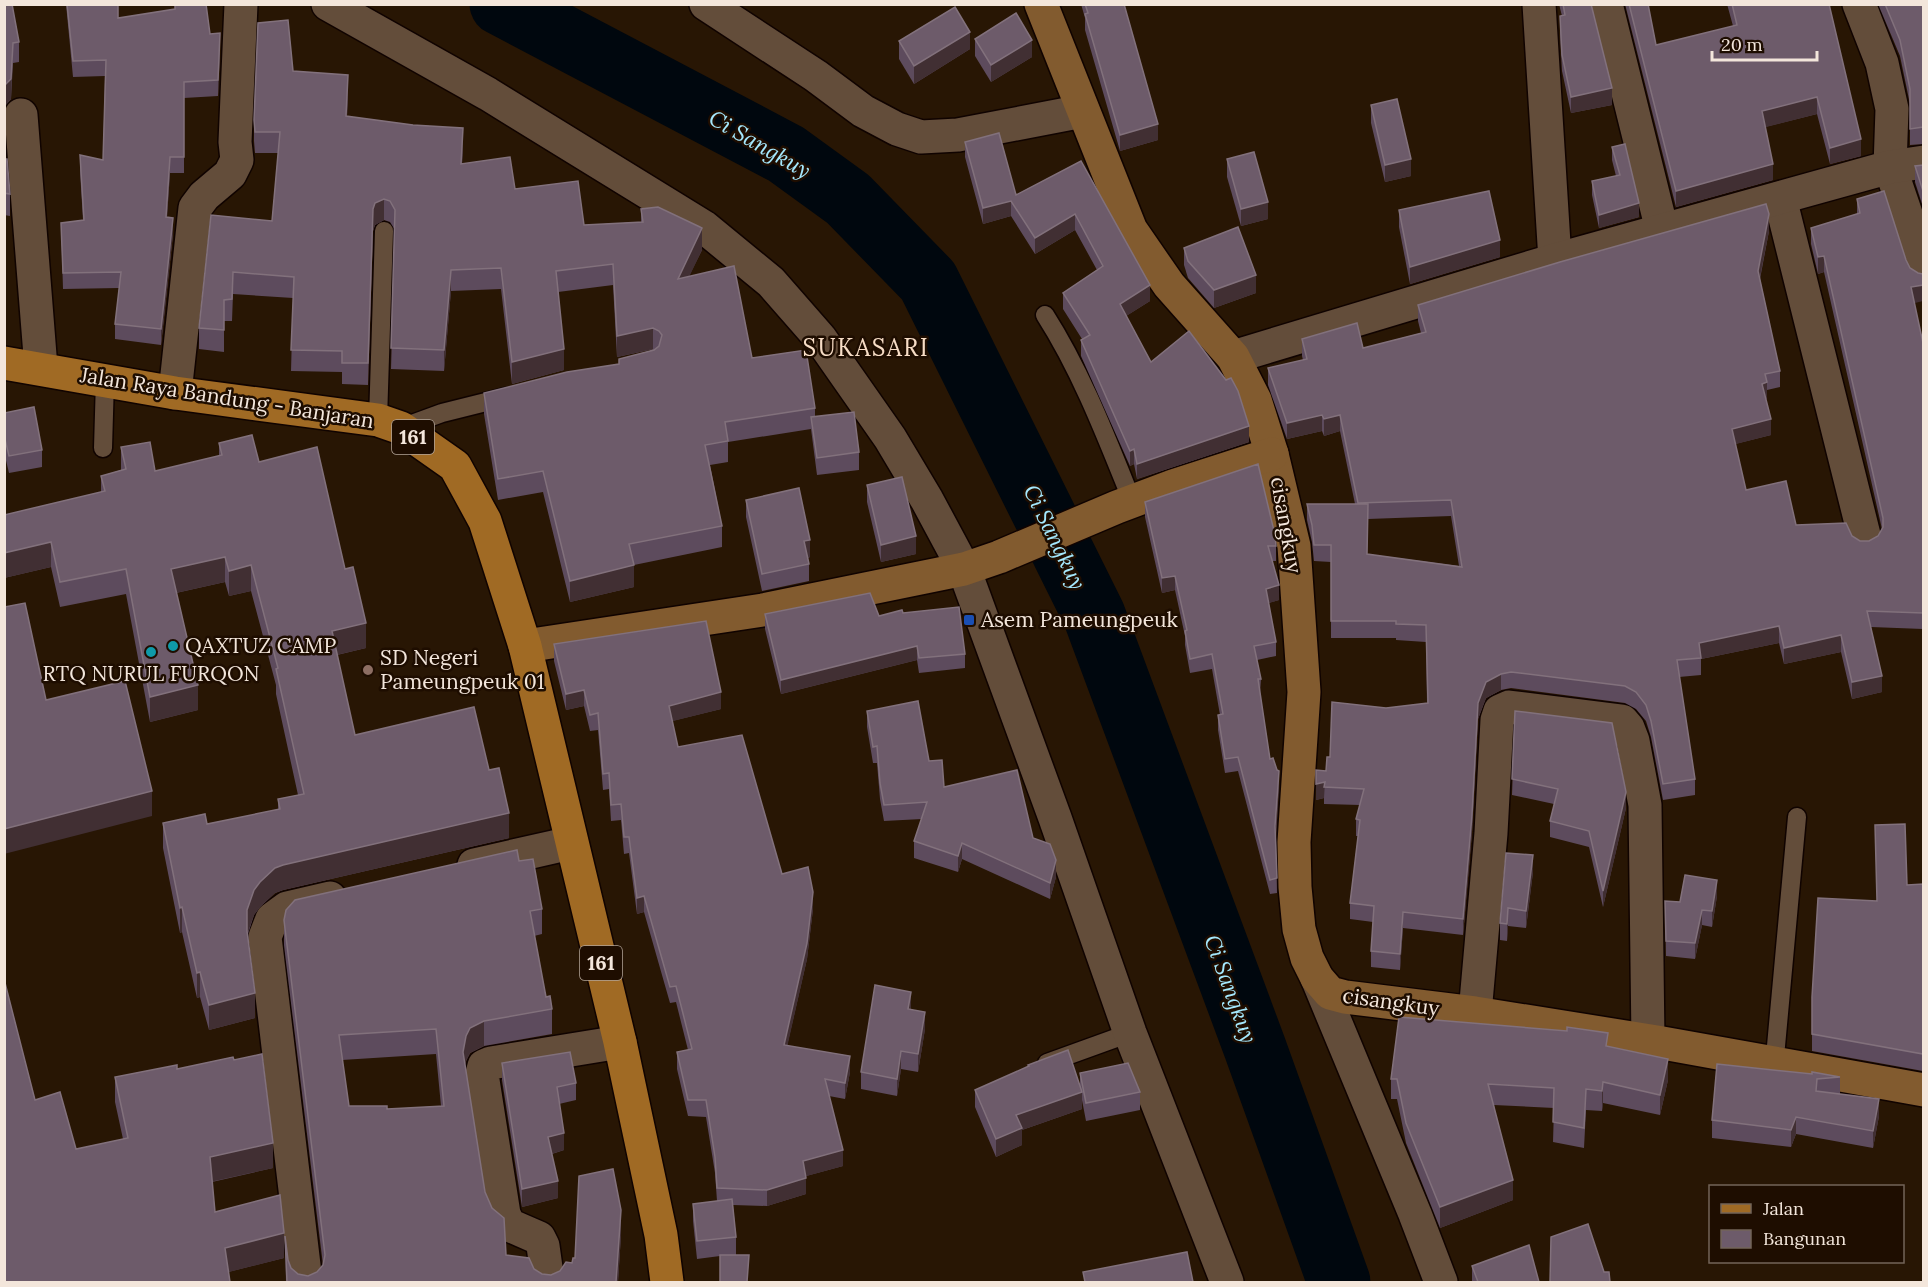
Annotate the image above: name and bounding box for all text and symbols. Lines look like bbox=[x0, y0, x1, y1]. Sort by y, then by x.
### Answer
scale bar bbox=[1712, 24, 1817, 62]
text: 20 m bbox=[1721, 33, 1763, 56]
water label: Ci Sangkuy bbox=[704, 104, 816, 184]
district label: SUKASARI bbox=[803, 332, 929, 363]
street label: Jalan Raya Bandung - Banjaran bbox=[77, 361, 376, 434]
road number: 161 bbox=[392, 420, 434, 454]
street label: cisangkuy bbox=[1265, 475, 1308, 575]
water label: Ci Sangkuy bbox=[1018, 480, 1092, 594]
place label: Asem Pameungpeuk bbox=[980, 606, 1179, 633]
marker: Asem Pameungpeuk bbox=[962, 613, 976, 627]
place label: QAXTUZ CAMP bbox=[185, 632, 337, 659]
marker: QAXTUZ CAMP bbox=[166, 639, 180, 653]
place label: SD Negeri Pameungpeuk 01 bbox=[380, 644, 545, 695]
marker: RTQ NURUL FURQON bbox=[144, 645, 158, 659]
place label: RTQ NURUL FURQON bbox=[43, 660, 259, 687]
marker: SD Negeri Pameungpeuk 01 bbox=[361, 663, 375, 677]
water label: Ci Sangkuy bbox=[1198, 931, 1264, 1047]
road number: 161 bbox=[580, 946, 622, 980]
street label: cisangkuy bbox=[1341, 981, 1441, 1022]
legend bbox=[1709, 1185, 1904, 1263]
text: Jalan bbox=[1762, 1197, 1804, 1220]
text: Bangunan bbox=[1763, 1227, 1846, 1250]

